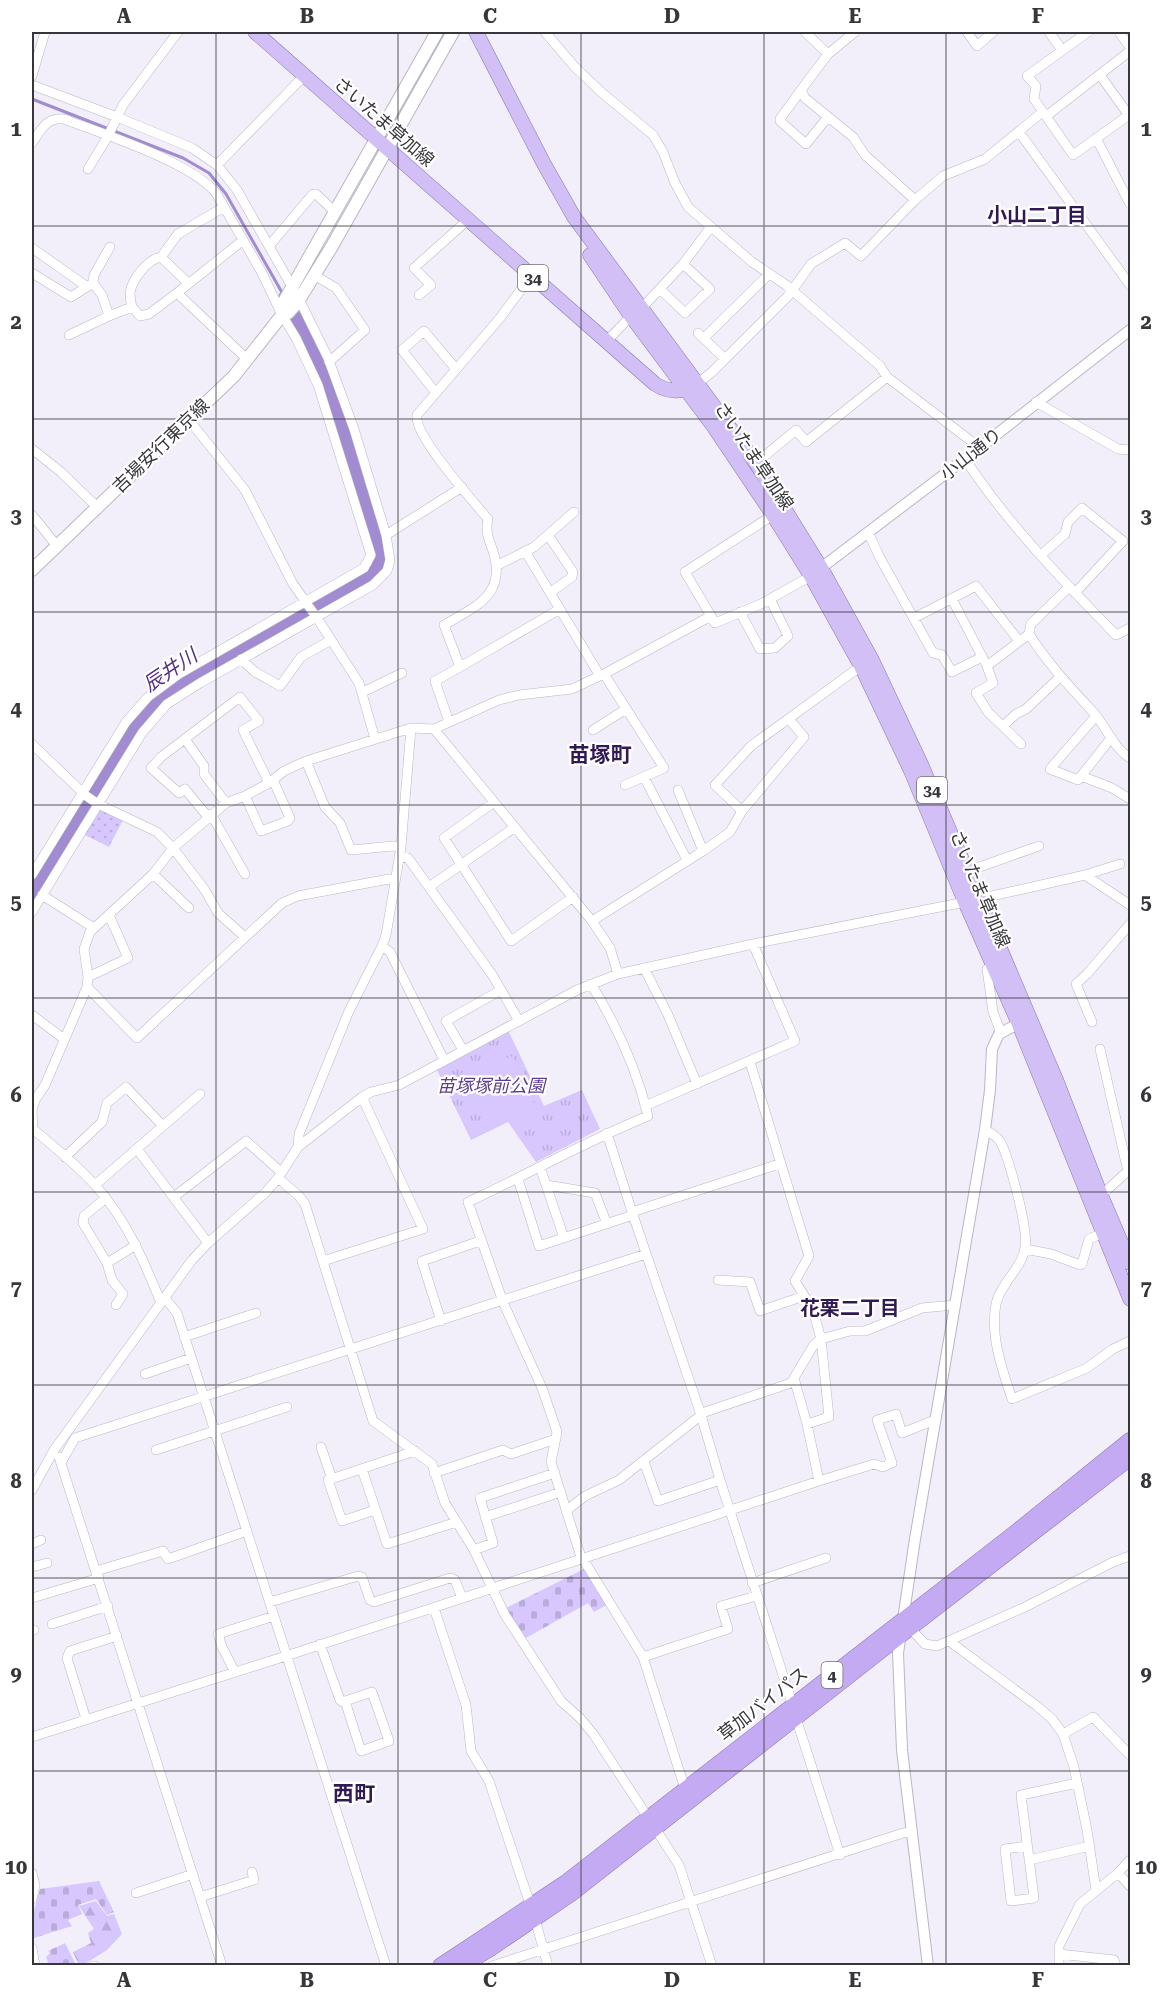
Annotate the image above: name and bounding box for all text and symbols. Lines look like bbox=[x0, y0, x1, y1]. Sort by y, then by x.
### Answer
text: A bbox=[117, 4, 132, 28]
text: B bbox=[300, 4, 314, 28]
text: C bbox=[483, 4, 497, 28]
text: D bbox=[664, 4, 680, 28]
text: E bbox=[849, 4, 862, 28]
text: F bbox=[1032, 4, 1044, 28]
street label: さいたま草加線 bbox=[330, 73, 439, 171]
text: 1 bbox=[10, 117, 22, 141]
text: 1 bbox=[1140, 117, 1152, 141]
district label: 小山二丁目 bbox=[987, 203, 1087, 227]
road number: 34 bbox=[518, 265, 548, 291]
text: 2 bbox=[10, 310, 22, 334]
text: 2 bbox=[1140, 310, 1152, 334]
street label: 吉場安行東京線 bbox=[108, 394, 213, 497]
street label: さいたま草加線 bbox=[711, 398, 798, 514]
street label: 小山通り bbox=[936, 423, 1006, 484]
text: 3 bbox=[10, 504, 22, 528]
text: 3 bbox=[1140, 504, 1152, 528]
water label: 辰井川 bbox=[138, 642, 203, 697]
text: 4 bbox=[10, 697, 22, 721]
text: 4 bbox=[1140, 697, 1152, 721]
district label: 苗塚町 bbox=[569, 743, 632, 767]
road number: 34 bbox=[917, 777, 947, 803]
street label: さいたま草加線 bbox=[946, 827, 1015, 951]
text: 5 bbox=[10, 890, 22, 914]
text: 5 bbox=[1140, 890, 1152, 914]
park label: 苗塚塚前公園 bbox=[437, 1075, 548, 1096]
text: 6 bbox=[10, 1083, 22, 1107]
text: 6 bbox=[1140, 1083, 1152, 1107]
text: 7 bbox=[10, 1276, 22, 1300]
text: 7 bbox=[1140, 1276, 1152, 1300]
district label: 花栗二丁目 bbox=[800, 1296, 900, 1320]
text: 8 bbox=[10, 1469, 22, 1493]
text: 8 bbox=[1140, 1469, 1152, 1493]
text: 9 bbox=[10, 1662, 22, 1686]
street label: 草加バイパス bbox=[714, 1662, 812, 1745]
road number: 4 bbox=[822, 1662, 842, 1688]
text: 9 bbox=[1140, 1662, 1152, 1686]
district label: 西町 bbox=[333, 1782, 375, 1806]
text: 10 bbox=[5, 1855, 27, 1879]
text: 10 bbox=[1135, 1855, 1157, 1879]
text: A bbox=[117, 1968, 132, 1992]
text: B bbox=[300, 1968, 314, 1992]
text: C bbox=[483, 1968, 497, 1992]
text: D bbox=[664, 1968, 680, 1992]
text: E bbox=[849, 1968, 862, 1992]
text: F bbox=[1032, 1968, 1044, 1992]

